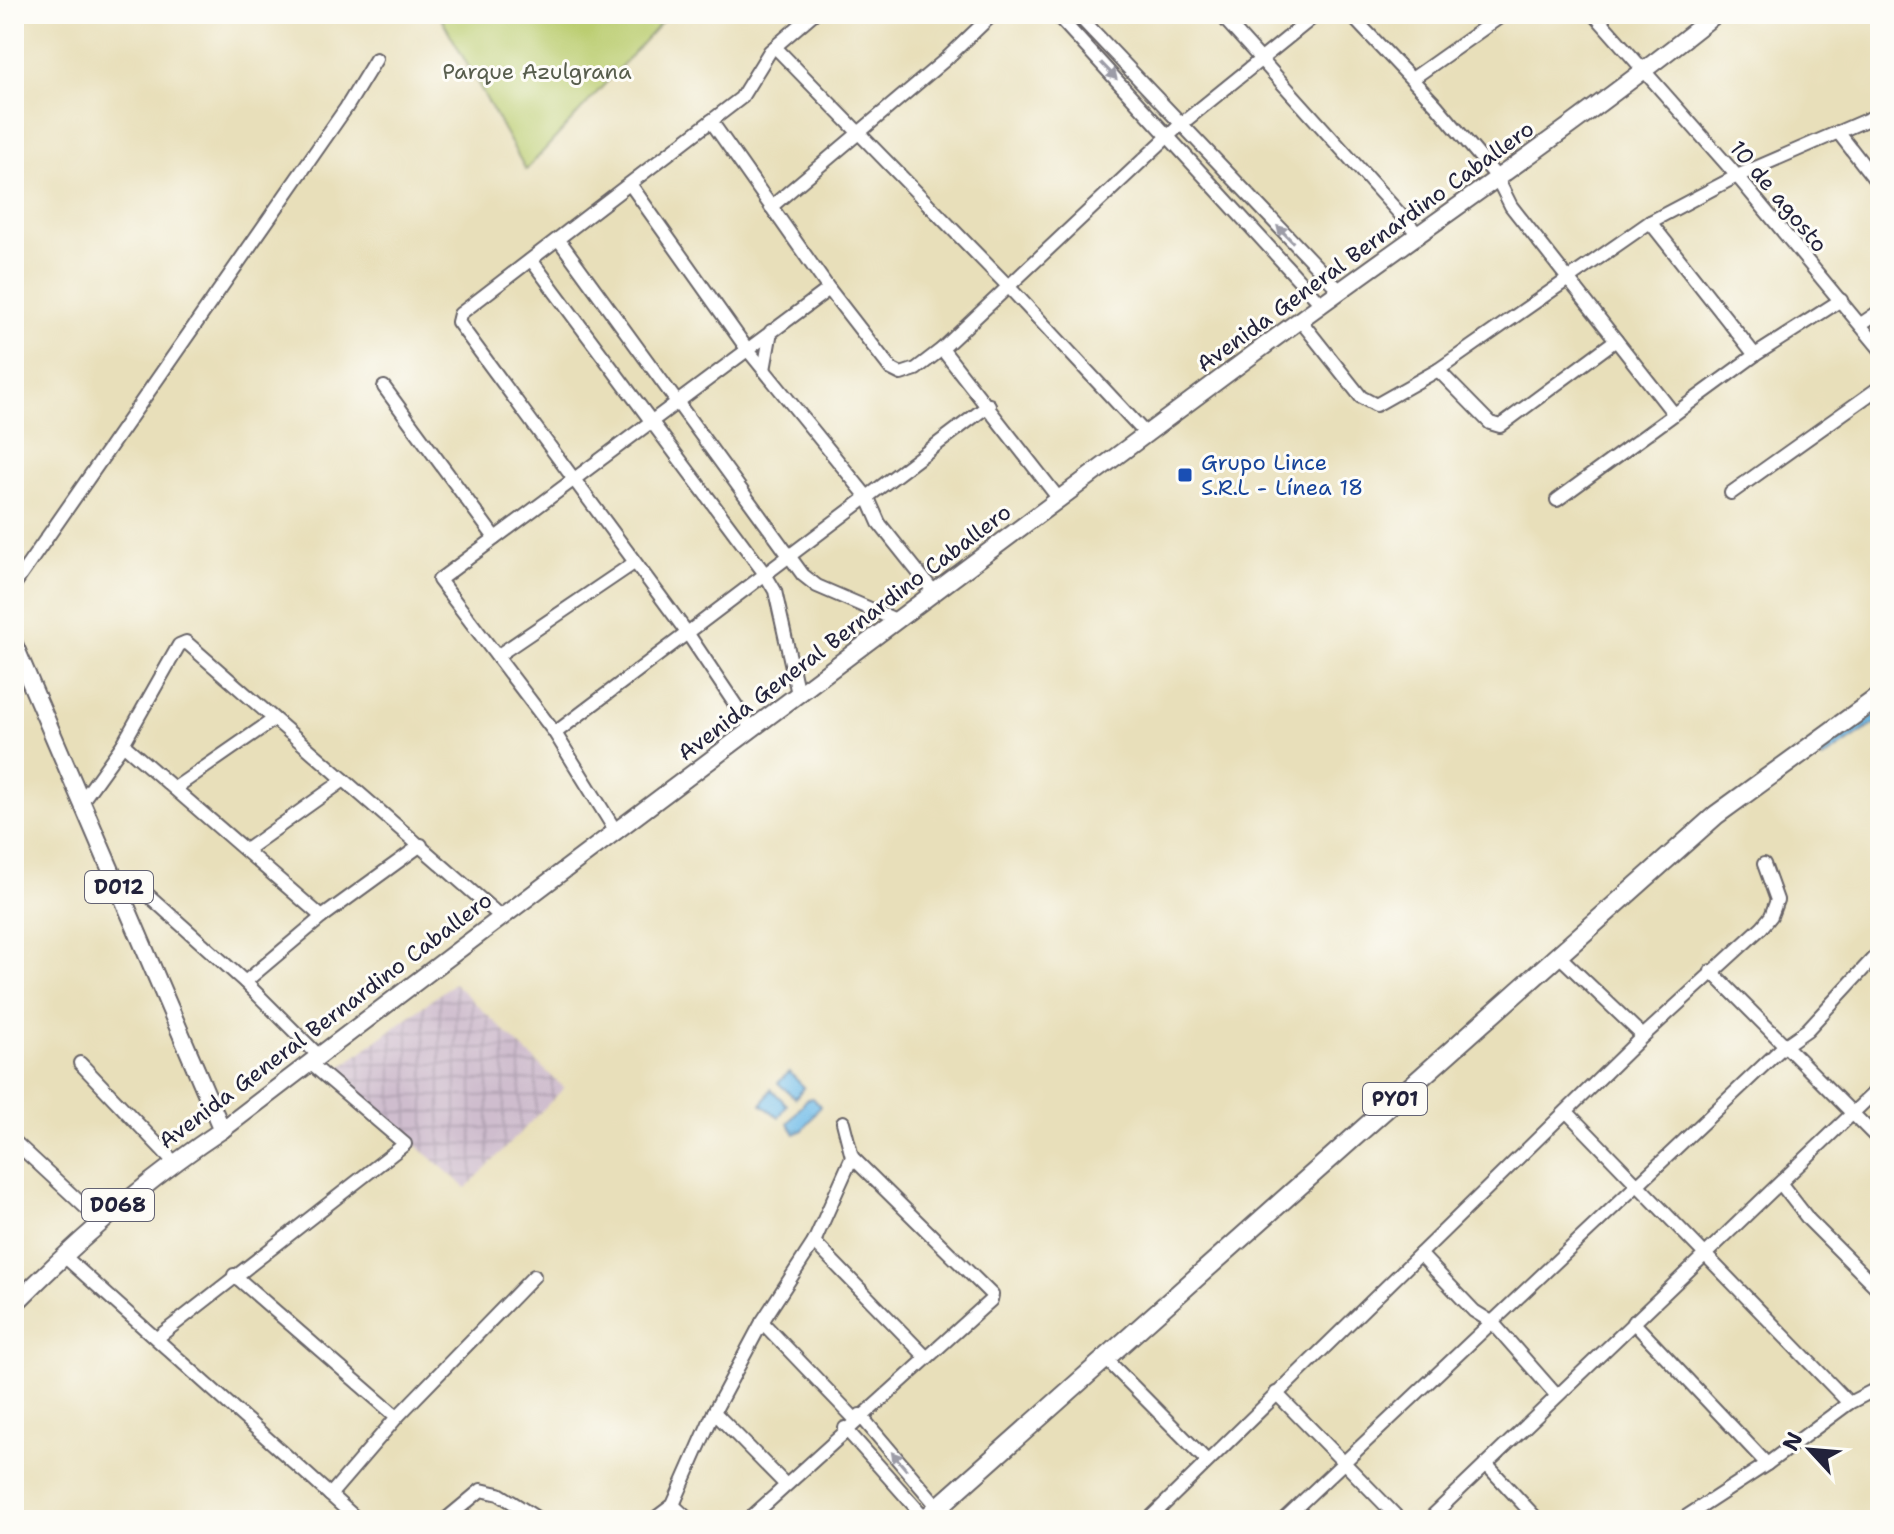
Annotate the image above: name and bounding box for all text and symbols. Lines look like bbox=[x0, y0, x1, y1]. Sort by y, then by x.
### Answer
park label: Parque Azulgrana bbox=[442, 57, 632, 86]
one-way arrow bbox=[1099, 61, 1117, 80]
street label: Avenida General Bernardino Caballero bbox=[1191, 114, 1540, 379]
street label: 10 de agosto bbox=[1723, 134, 1834, 258]
one-way arrow bbox=[1277, 225, 1295, 244]
place label: Grupo Lince S.R.L - Línea 18 bbox=[1201, 448, 1363, 502]
marker: Grupo Lince S.R.L - Línea 18 bbox=[1176, 466, 1194, 484]
street label: Avenida General Bernardino Caballero bbox=[672, 497, 1017, 767]
road number: D012 bbox=[85, 871, 153, 903]
street label: Avenida General Bernardino Caballero bbox=[153, 885, 498, 1155]
road number: PY01 bbox=[1363, 1083, 1427, 1115]
road number: D068 bbox=[82, 1189, 154, 1221]
north arrow bbox=[1770, 1410, 1850, 1490]
text: N bbox=[1776, 1427, 1809, 1456]
one-way arrow bbox=[891, 1452, 908, 1472]

